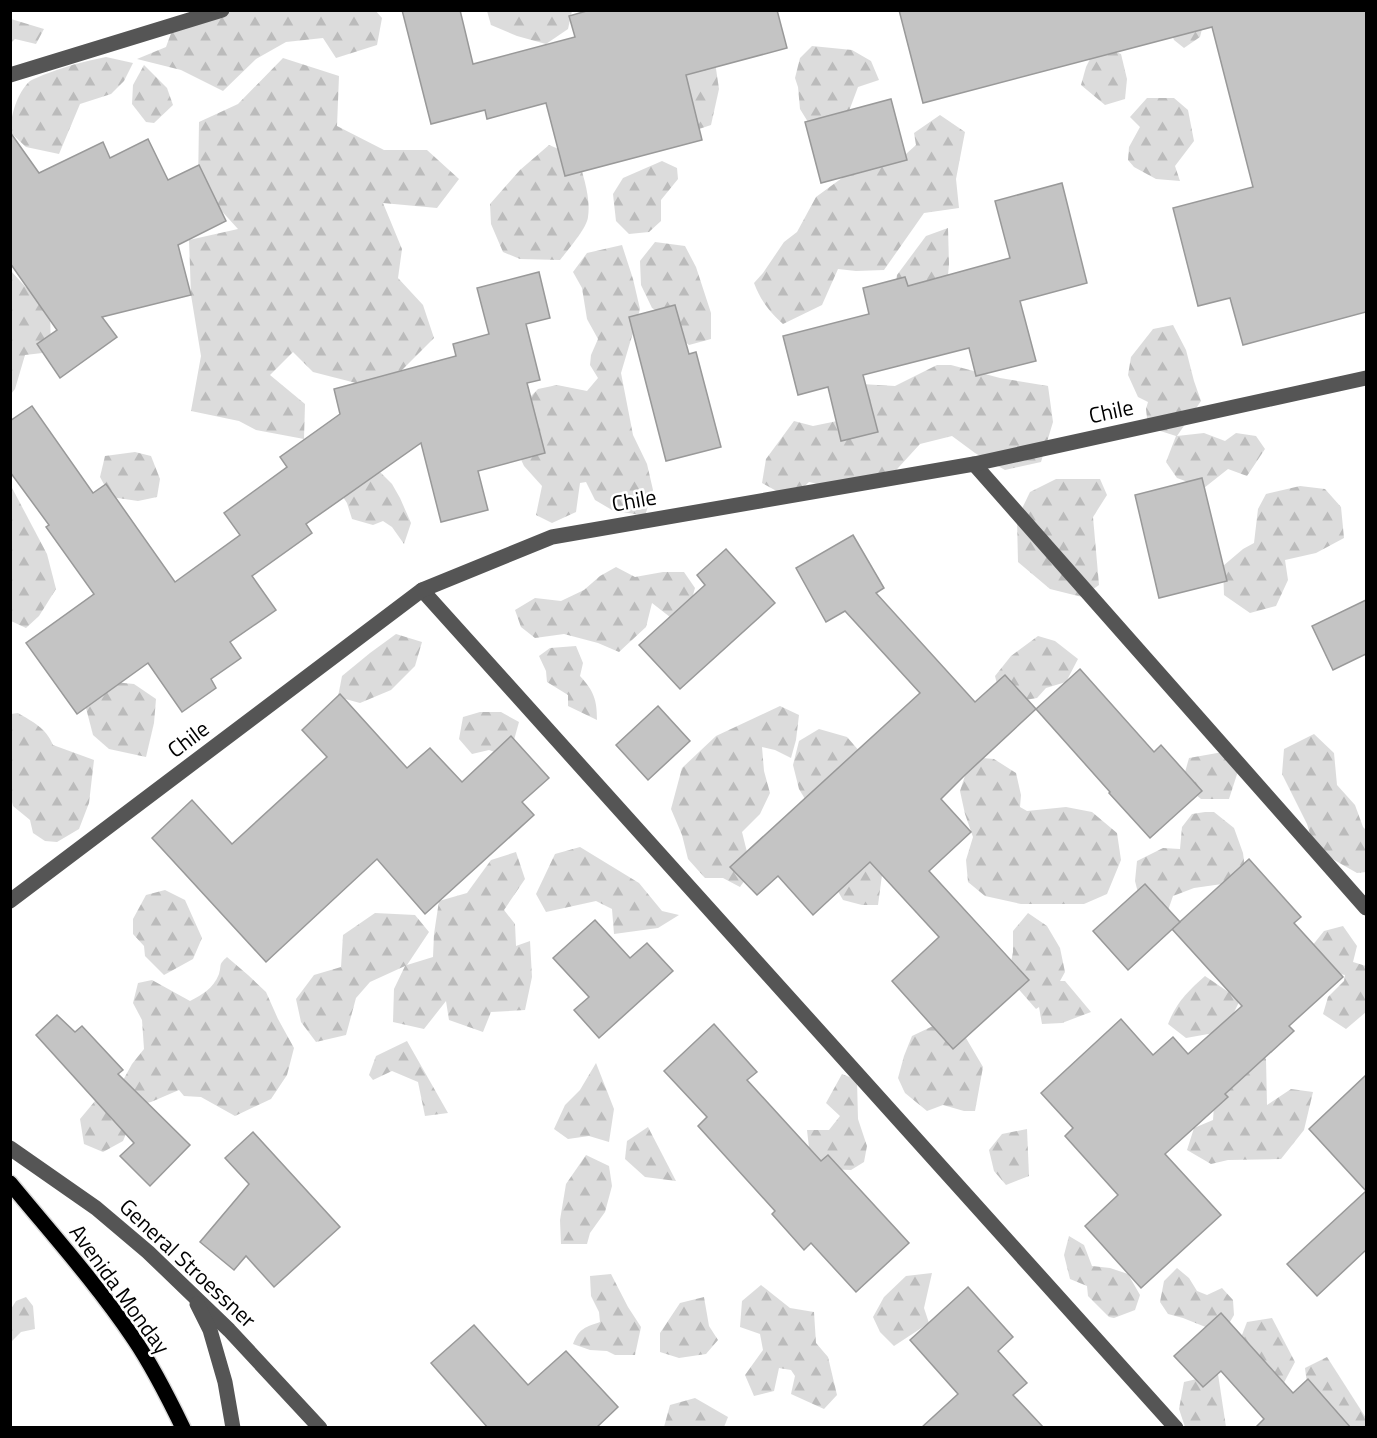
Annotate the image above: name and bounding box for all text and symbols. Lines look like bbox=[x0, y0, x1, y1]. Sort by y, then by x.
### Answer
street label: Chile bbox=[1086, 390, 1136, 432]
street label: Chile bbox=[609, 479, 659, 521]
street label: Chile bbox=[160, 712, 216, 766]
street label: General Stroessner bbox=[112, 1190, 264, 1336]
street label: Avenida Monday bbox=[61, 1217, 179, 1361]

